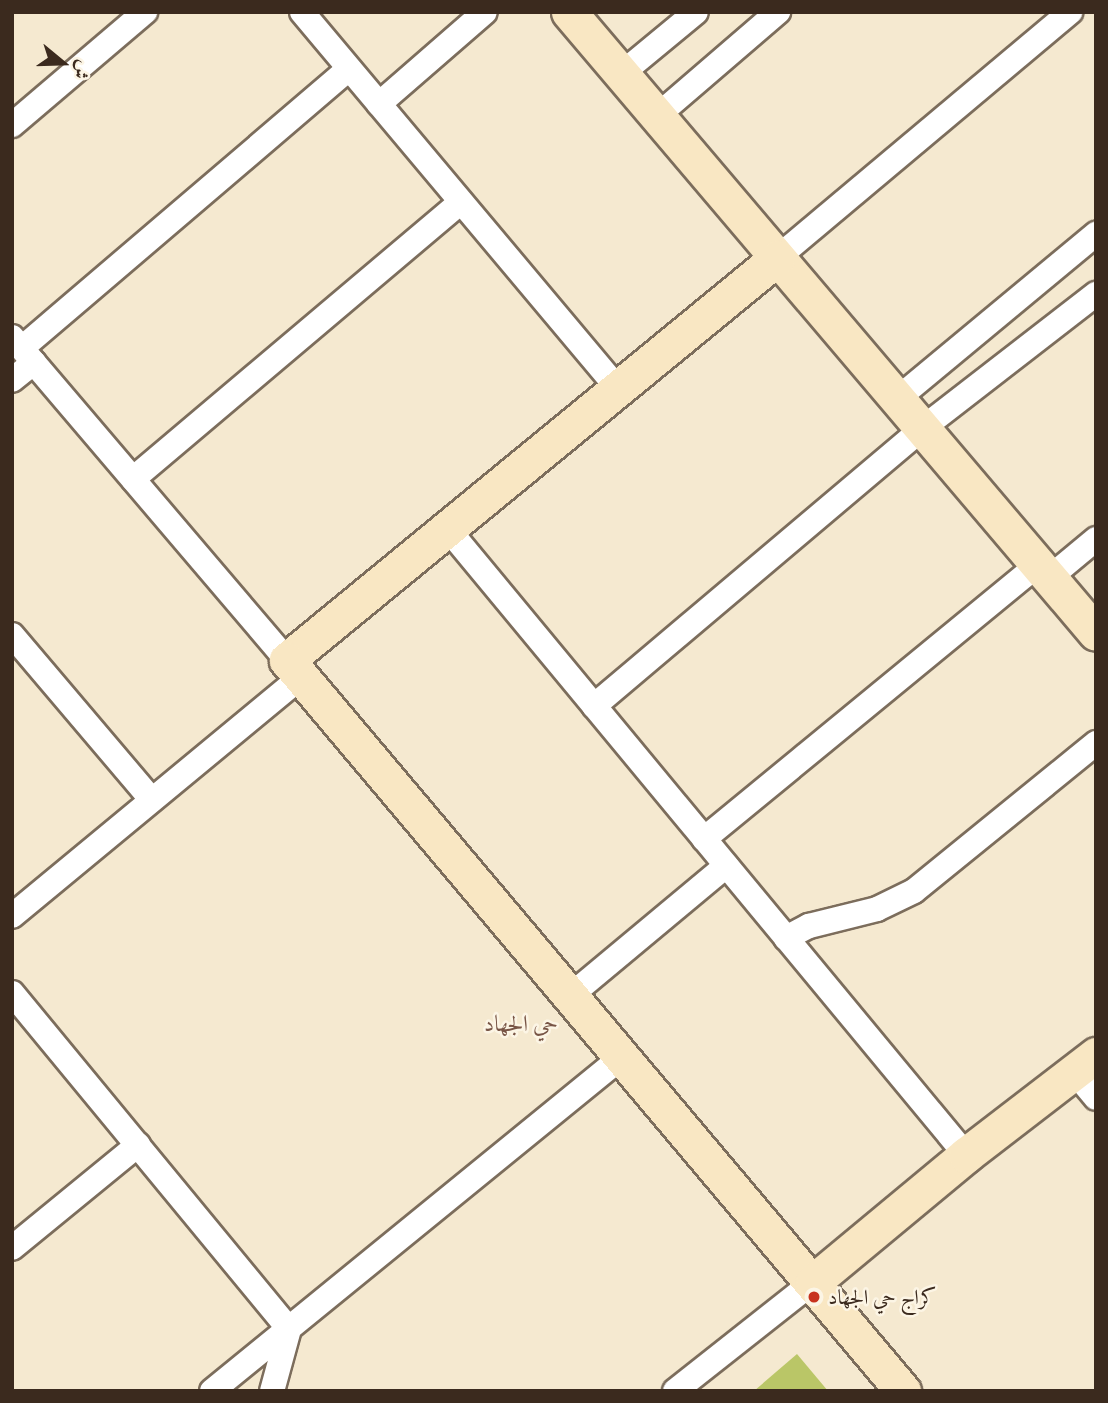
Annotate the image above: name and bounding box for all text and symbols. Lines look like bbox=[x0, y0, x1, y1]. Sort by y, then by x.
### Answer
north arrow bbox=[28, 28, 98, 98]
text: ش bbox=[67, 56, 99, 83]
district label: حي الجهاد bbox=[484, 1009, 558, 1037]
place label: كراج حي الجهاد bbox=[828, 1284, 937, 1310]
marker: كراج حي الجهاد bbox=[806, 1289, 822, 1305]

